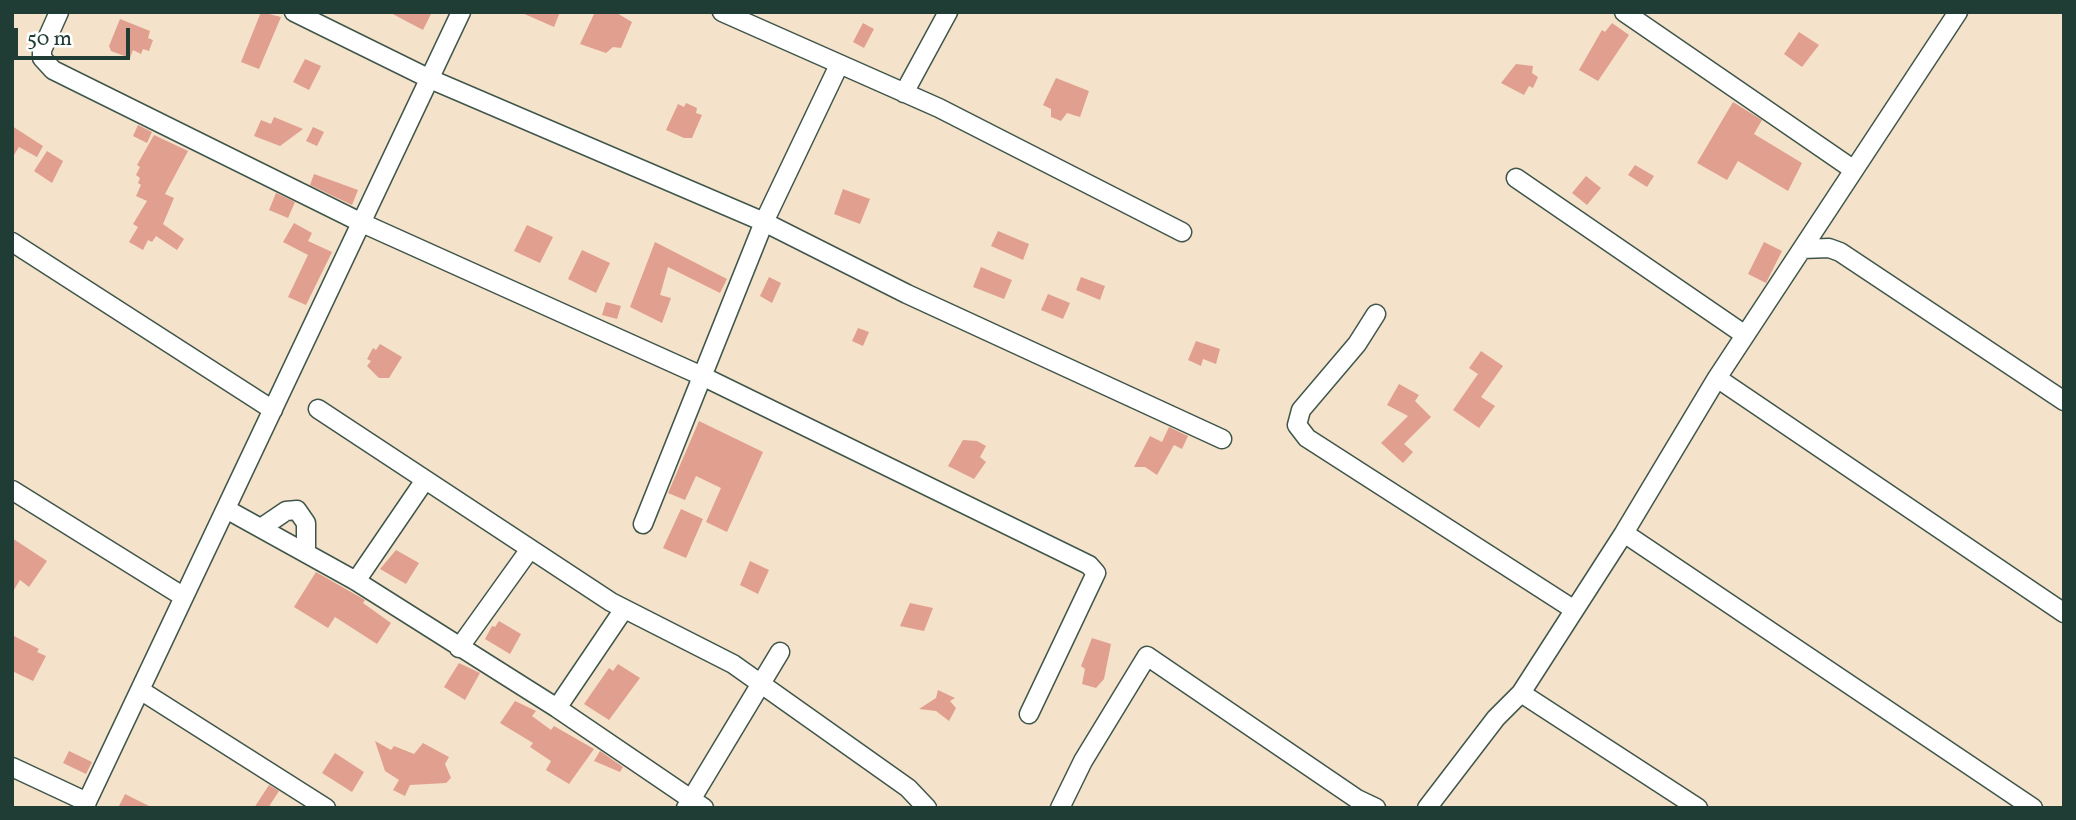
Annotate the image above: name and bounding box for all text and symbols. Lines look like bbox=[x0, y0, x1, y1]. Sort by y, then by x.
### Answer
scale bar bbox=[18, 14, 133, 58]
text: 50 m bbox=[27, 25, 72, 54]

